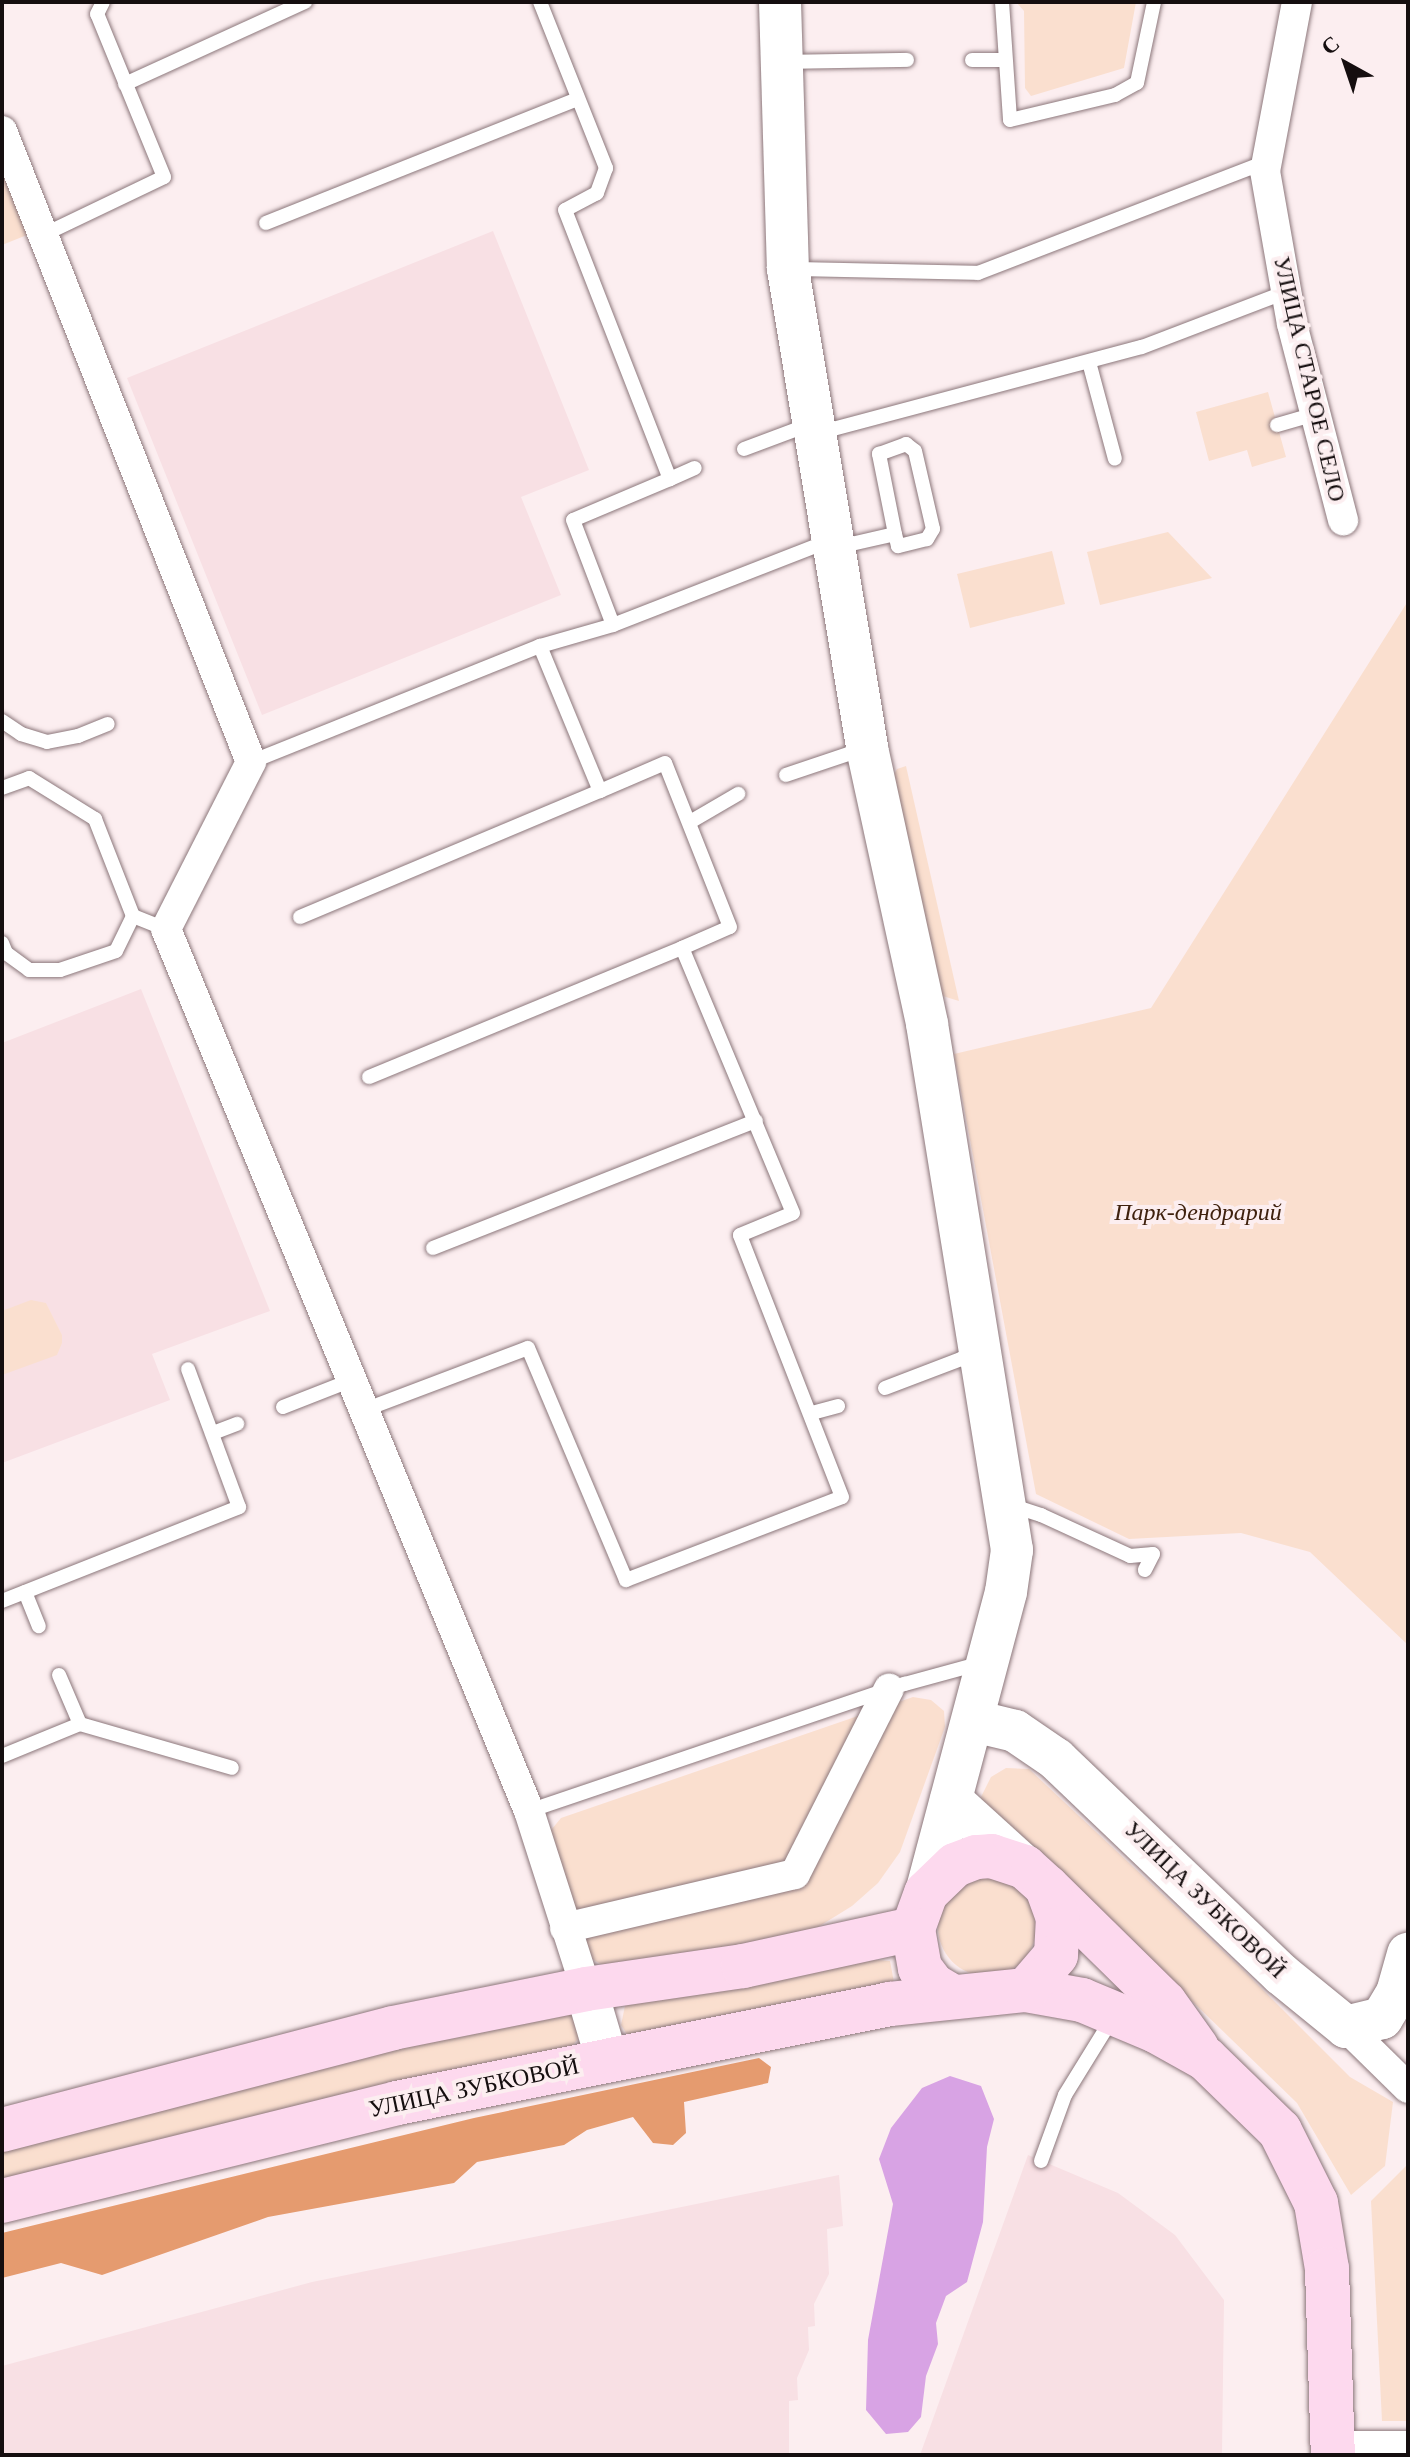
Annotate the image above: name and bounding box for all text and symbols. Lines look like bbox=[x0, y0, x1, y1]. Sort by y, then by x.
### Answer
north arrow bbox=[1306, 24, 1386, 104]
text: С bbox=[1316, 31, 1344, 60]
street label: УЛИЦА СТАРОЕ СЕЛО bbox=[1267, 253, 1351, 505]
park label: Парк-дендрарий bbox=[1114, 1199, 1282, 1227]
street label: УЛИЦА ЗУБКОВОЙ bbox=[1118, 1815, 1292, 1985]
street label: УЛИЦА ЗУБКОВОЙ bbox=[366, 2052, 582, 2124]

